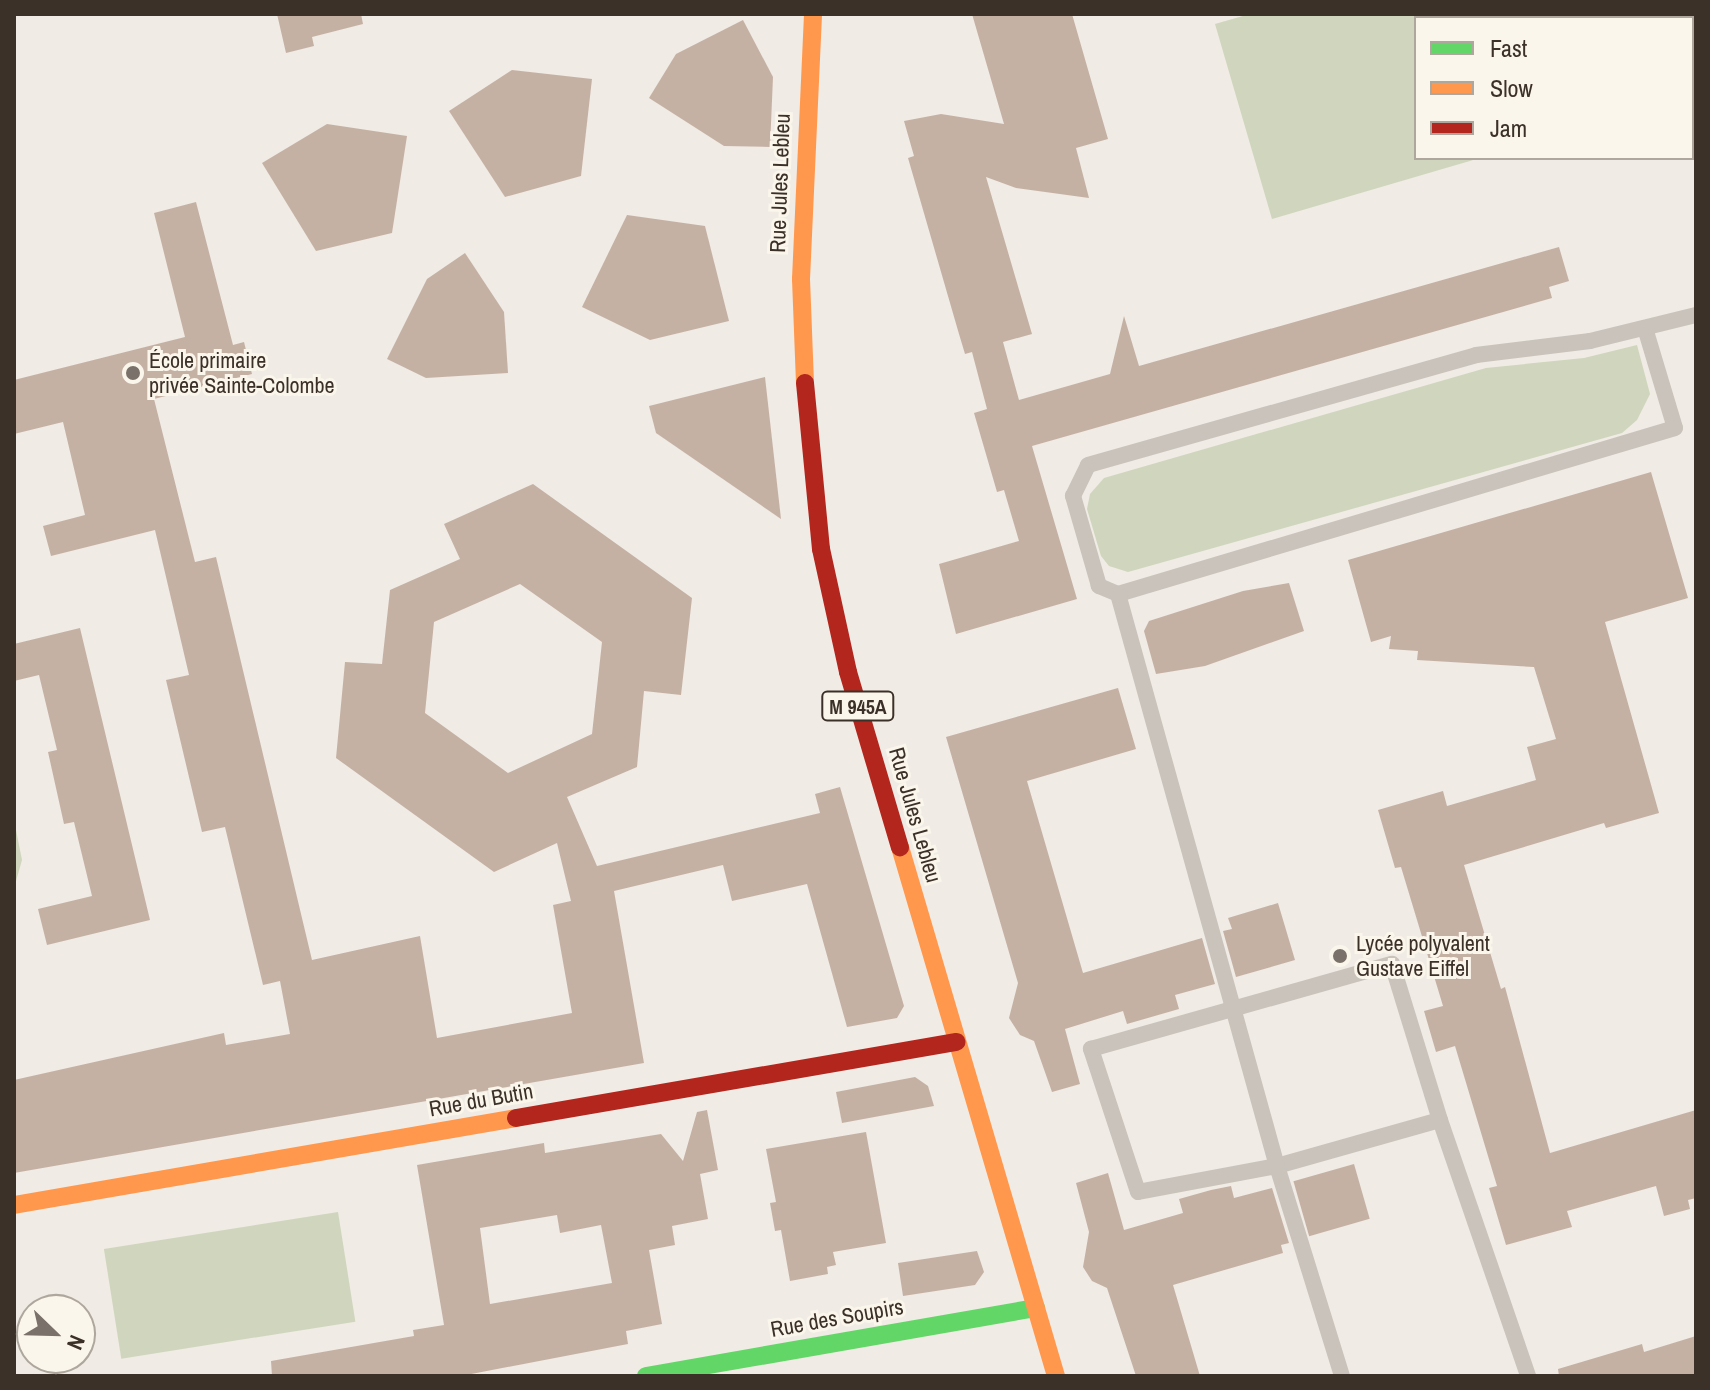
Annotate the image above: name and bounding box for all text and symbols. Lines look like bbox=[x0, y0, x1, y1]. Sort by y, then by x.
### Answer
legend bbox=[1414, 16, 1694, 160]
text: Fast bbox=[1490, 32, 1527, 64]
text: Slow bbox=[1490, 72, 1533, 104]
text: Jam bbox=[1490, 112, 1527, 144]
street label: Rue Jules Lebleu bbox=[764, 113, 796, 253]
place label: École primaire privée Sainte-Colombe bbox=[149, 347, 335, 398]
marker: École primaire privée Sainte-Colombe bbox=[124, 364, 142, 382]
road number: M 945A bbox=[820, 690, 896, 722]
street label: Rue Jules Lebleu bbox=[883, 744, 947, 886]
place label: Lycée polyvalent Gustave Eiffel bbox=[1356, 930, 1490, 982]
marker: Lycée polyvalent Gustave Eiffel bbox=[1331, 947, 1349, 965]
street label: Rue du Butin bbox=[427, 1078, 535, 1122]
street label: Rue des Soupirs bbox=[769, 1293, 905, 1343]
north arrow bbox=[16, 1294, 96, 1374]
text: N bbox=[60, 1331, 93, 1354]

